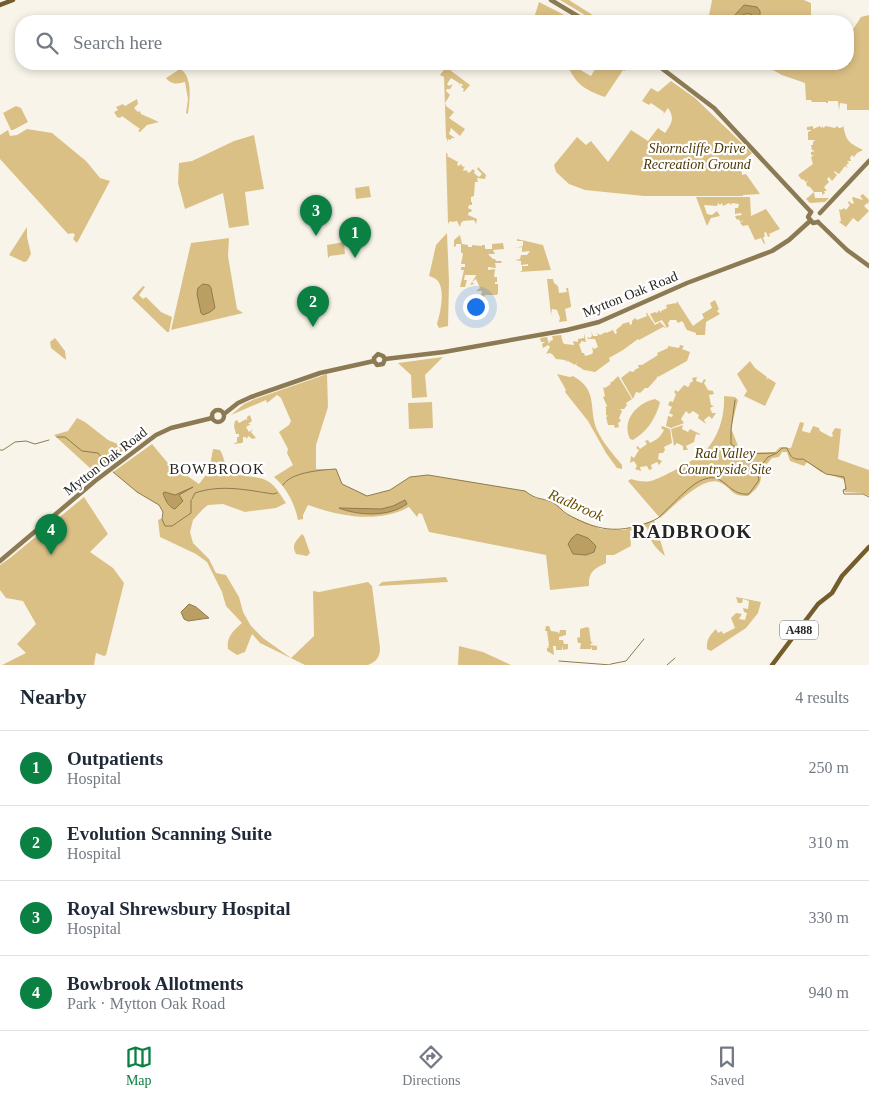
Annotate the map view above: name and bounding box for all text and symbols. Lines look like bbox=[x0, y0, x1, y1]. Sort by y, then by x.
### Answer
search box bbox=[15, 15, 854, 70]
icon: search bbox=[33, 29, 61, 57]
text: Search here bbox=[73, 32, 162, 53]
park label: Shorncliffe Drive Recreation Ground bbox=[642, 141, 752, 172]
pin: 3 bbox=[300, 195, 332, 236]
pin: 1 bbox=[339, 217, 371, 258]
street label: Mytton Oak Road bbox=[581, 269, 680, 320]
pin: 2 bbox=[297, 286, 329, 327]
your location bbox=[463, 294, 489, 320]
street label: Mytton Oak Road bbox=[61, 424, 150, 498]
park label: Rad Valley Countryside Site bbox=[679, 446, 771, 477]
district label: BOWBROOK bbox=[169, 461, 265, 477]
water label: Radbrook bbox=[545, 485, 606, 524]
pin: 4 bbox=[35, 514, 67, 555]
district label: RADBROOK bbox=[632, 521, 752, 542]
road number: A488 bbox=[780, 620, 818, 640]
text: Nearby bbox=[20, 685, 87, 709]
text: 4 results bbox=[795, 689, 849, 706]
text: Outpatients bbox=[67, 748, 163, 769]
text: 1 bbox=[32, 759, 40, 776]
text: 250 m bbox=[809, 759, 849, 776]
text: Hospital bbox=[67, 770, 121, 787]
text: Evolution Scanning Suite bbox=[67, 823, 272, 844]
text: 2 bbox=[32, 834, 40, 851]
text: 310 m bbox=[809, 834, 849, 851]
text: Hospital bbox=[67, 845, 121, 862]
text: Royal Shrewsbury Hospital bbox=[67, 898, 290, 919]
text: 3 bbox=[32, 909, 40, 926]
text: 330 m bbox=[809, 909, 849, 926]
text: Hospital bbox=[67, 920, 121, 937]
text: Bowbrook Allotments bbox=[67, 973, 243, 994]
text: 4 bbox=[32, 984, 40, 1001]
text: 940 m bbox=[809, 984, 849, 1001]
text: Park · Mytton Oak Road bbox=[67, 995, 225, 1012]
tab: Map bbox=[125, 1043, 153, 1089]
tab: Directions bbox=[402, 1043, 461, 1089]
tab: Saved bbox=[710, 1043, 744, 1089]

